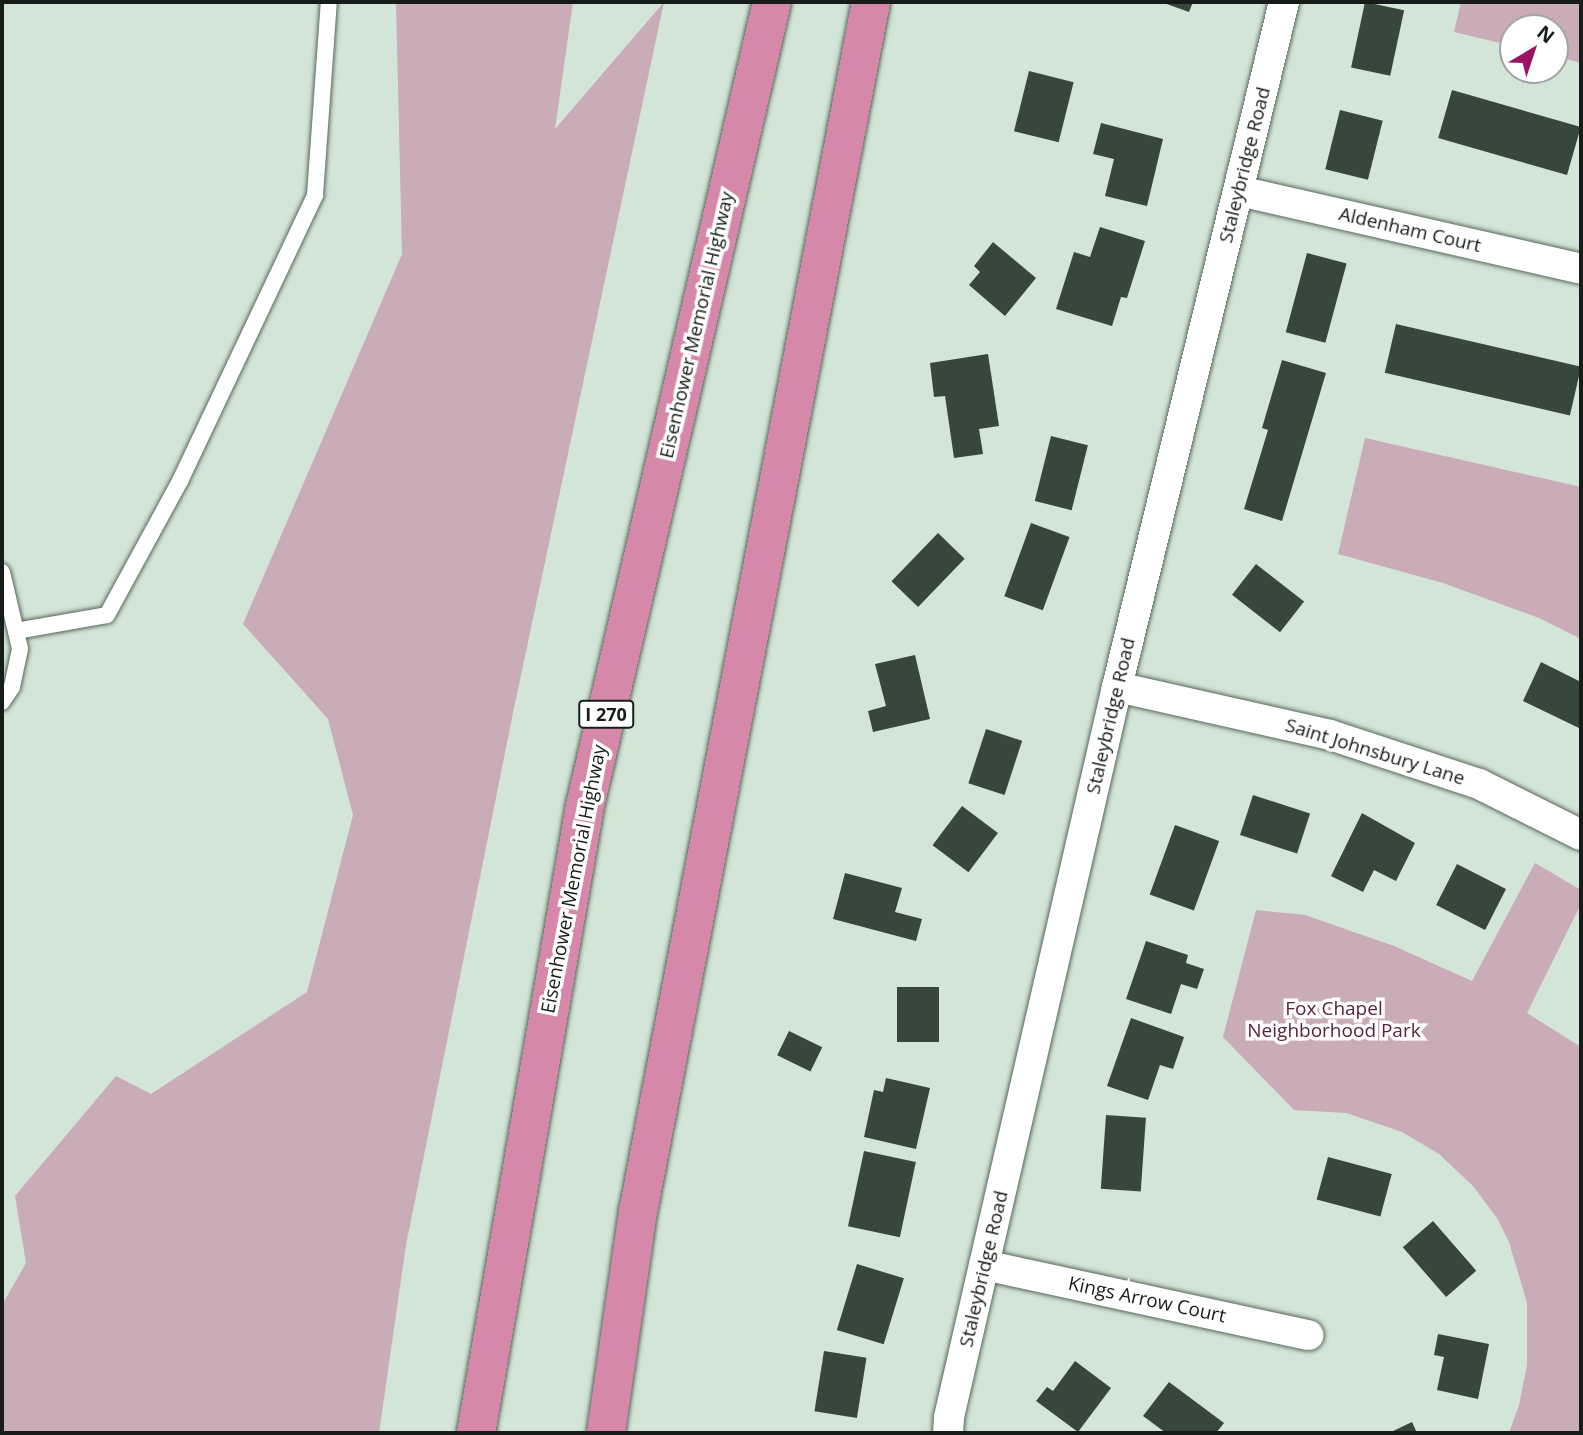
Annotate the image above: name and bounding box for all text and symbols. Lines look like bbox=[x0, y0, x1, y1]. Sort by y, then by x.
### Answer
north arrow bbox=[1499, 14, 1569, 84]
text: N bbox=[1532, 19, 1560, 49]
street label: Staleybridge Road bbox=[1215, 85, 1275, 245]
street label: Eisenhower Memorial Highway bbox=[655, 189, 739, 461]
street label: Aldenham Court bbox=[1337, 203, 1483, 257]
street label: Staleybridge Road bbox=[1082, 636, 1140, 796]
road number: I 270 bbox=[578, 700, 634, 728]
street label: Saint Johnsbury Lane bbox=[1283, 714, 1467, 790]
street label: Eisenhower Memorial Highway bbox=[537, 743, 611, 1015]
park label: Fox Chapel Neighborhood Park bbox=[1247, 998, 1421, 1042]
street label: Staleybridge Road bbox=[955, 1189, 1013, 1349]
street label: Kings Arrow Court bbox=[1066, 1272, 1228, 1328]

